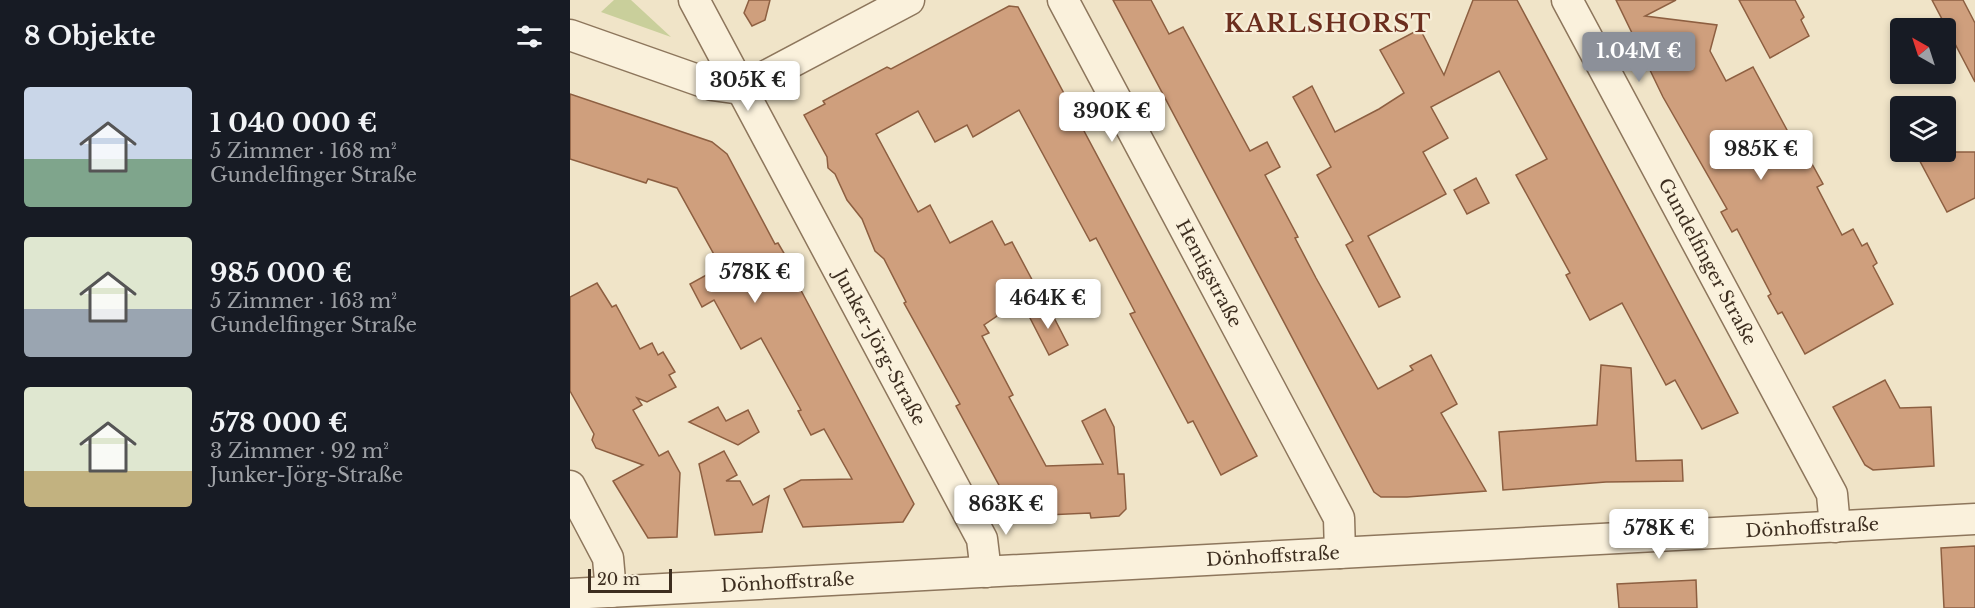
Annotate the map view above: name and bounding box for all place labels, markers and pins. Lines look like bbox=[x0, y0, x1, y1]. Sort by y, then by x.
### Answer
pin: 1.04M € bbox=[1584, 32, 1694, 83]
pin: 305K € bbox=[699, 61, 797, 112]
pin: 390K € bbox=[1063, 92, 1161, 143]
pin: 985K € bbox=[1712, 130, 1810, 181]
pin: 578K € bbox=[706, 253, 804, 304]
pin: 464K € bbox=[999, 279, 1097, 330]
pin: 863K € bbox=[957, 485, 1055, 536]
pin: 578K € bbox=[1610, 509, 1708, 560]

